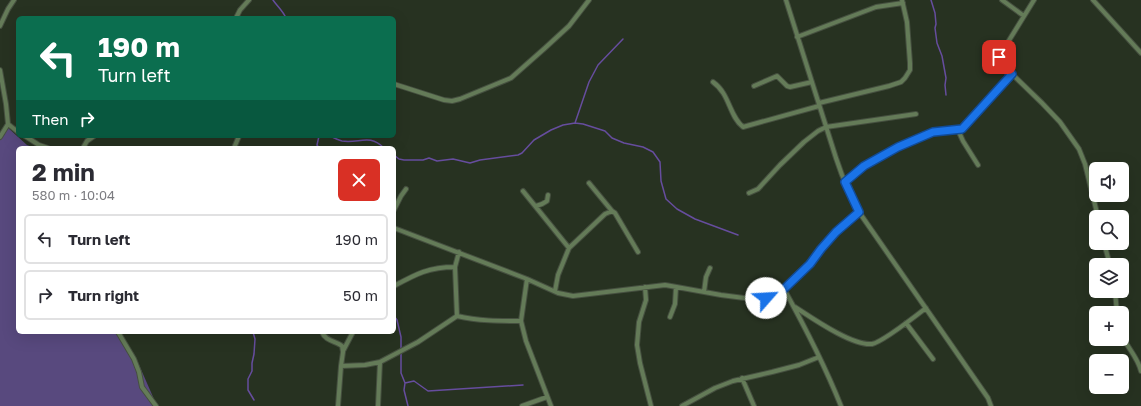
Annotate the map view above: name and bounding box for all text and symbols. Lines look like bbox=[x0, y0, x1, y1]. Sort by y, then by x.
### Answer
text: 190 m bbox=[98, 30, 180, 63]
icon: left bbox=[32, 32, 84, 84]
pin bbox=[982, 40, 1016, 74]
icon: arrive bbox=[988, 46, 1010, 68]
text: Turn left bbox=[98, 64, 171, 86]
icon: right bbox=[76, 108, 98, 130]
text: Then bbox=[32, 110, 68, 128]
text: 2 min bbox=[32, 157, 95, 186]
button: close bbox=[338, 159, 380, 201]
map controls bbox=[1089, 162, 1129, 394]
button: sound bbox=[1089, 162, 1129, 202]
text: 580 m · 10:04 bbox=[32, 187, 115, 203]
button: search bbox=[1089, 210, 1129, 250]
icon: left bbox=[34, 228, 56, 250]
text: Turn left bbox=[68, 230, 130, 248]
text: 190 m bbox=[335, 230, 378, 248]
button: layers bbox=[1089, 258, 1129, 298]
position arrow bbox=[745, 277, 787, 319]
icon: right bbox=[34, 284, 56, 306]
text: Turn right bbox=[68, 286, 139, 304]
text: 50 m bbox=[343, 286, 378, 304]
button: + bbox=[1089, 306, 1129, 346]
button: − bbox=[1089, 354, 1129, 394]

